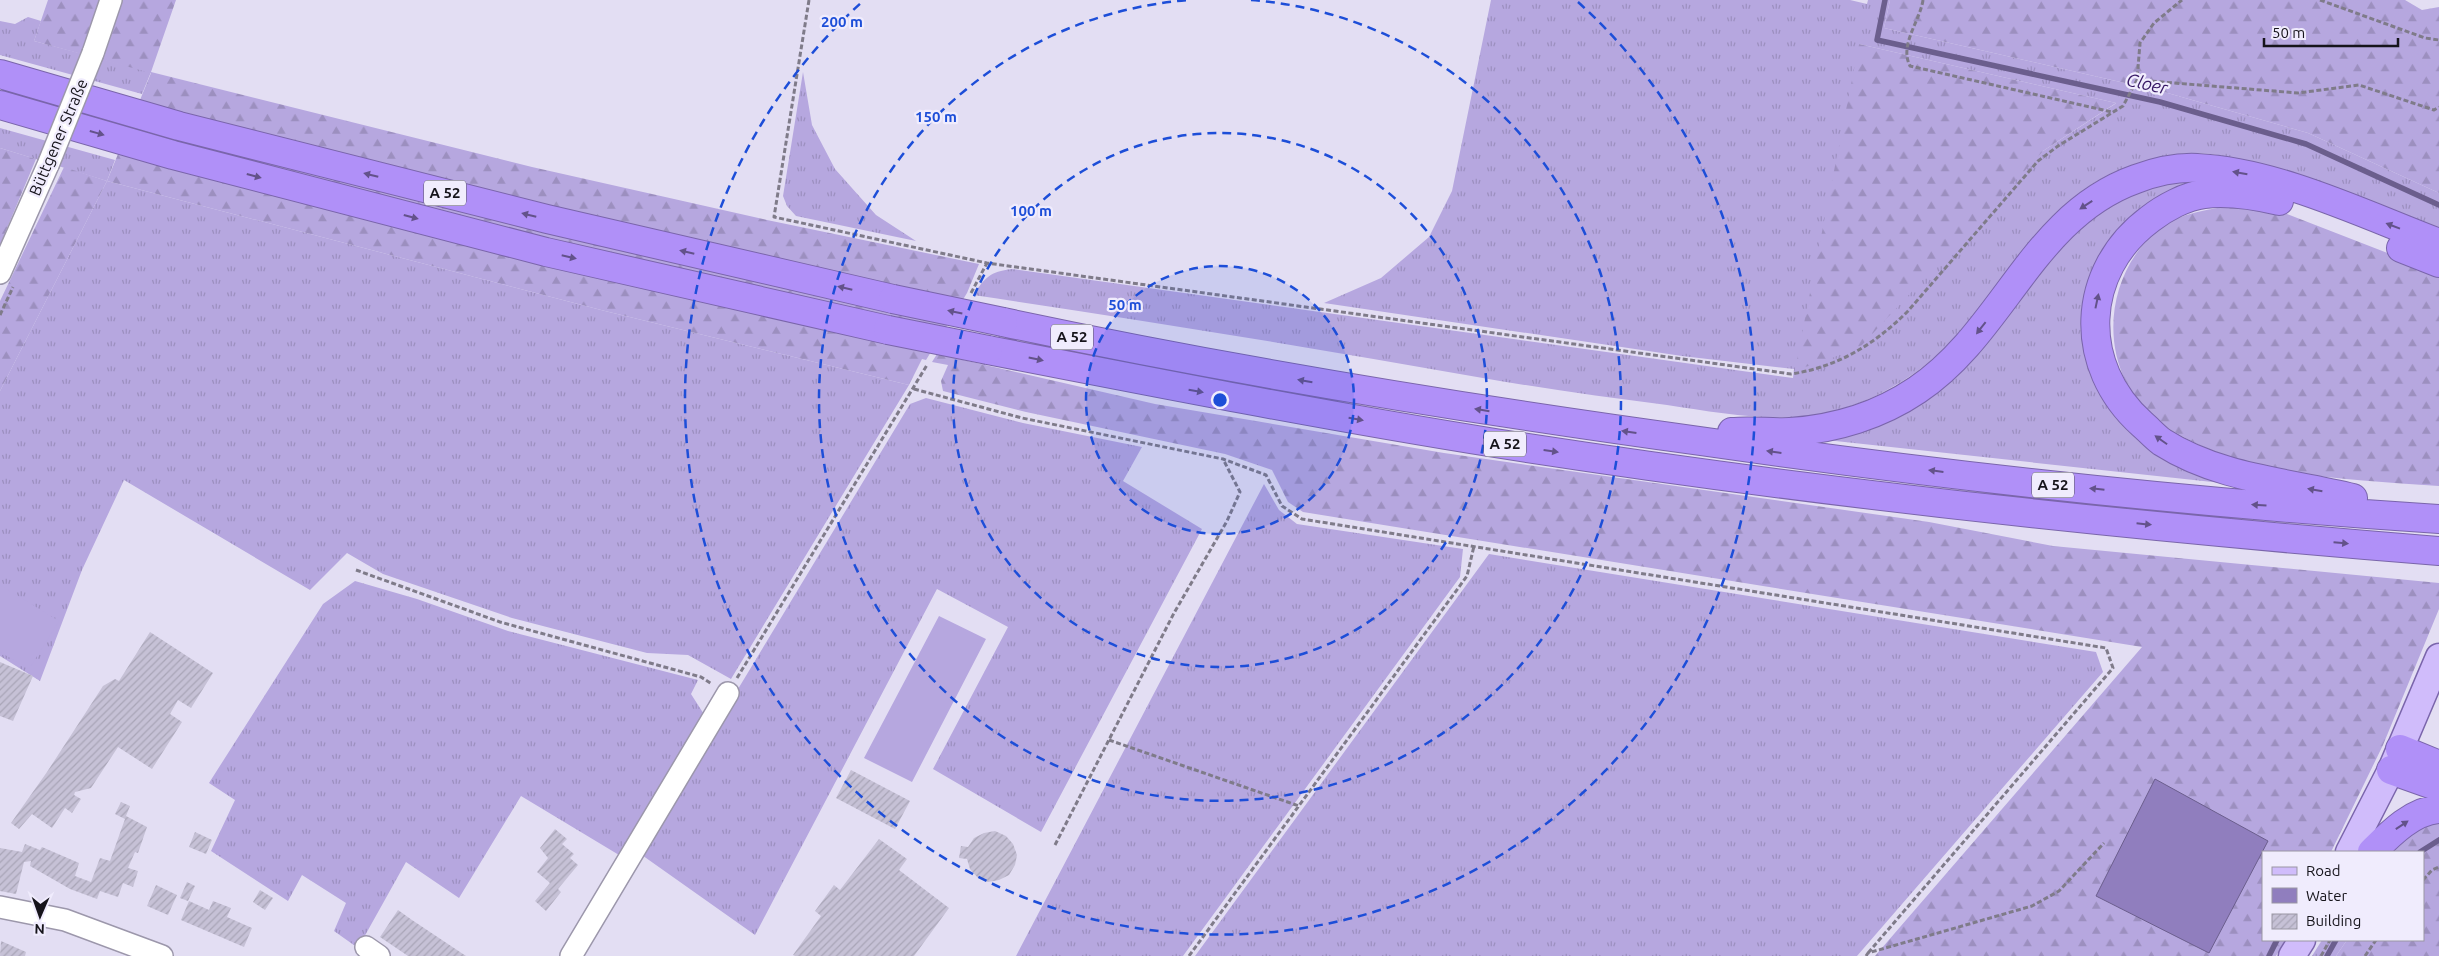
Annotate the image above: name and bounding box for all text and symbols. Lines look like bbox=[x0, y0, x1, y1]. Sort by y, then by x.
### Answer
text: 200 m bbox=[821, 13, 863, 30]
scale bar bbox=[2264, 15, 2398, 47]
text: 50 m bbox=[2272, 24, 2305, 41]
water label: Cloer bbox=[2125, 69, 2171, 98]
street label: Büttgener Straße bbox=[25, 76, 91, 198]
text: 150 m bbox=[915, 108, 957, 125]
one-way arrow bbox=[90, 130, 105, 138]
one-way arrow bbox=[2232, 169, 2248, 177]
one-way arrow bbox=[364, 171, 379, 179]
one-way arrow bbox=[247, 172, 262, 180]
road number: A 52 bbox=[424, 180, 466, 206]
one-way arrow bbox=[2079, 200, 2093, 210]
text: 100 m bbox=[1010, 202, 1052, 219]
one-way arrow bbox=[521, 211, 536, 219]
one-way arrow bbox=[404, 213, 419, 221]
one-way arrow bbox=[2386, 222, 2401, 229]
one-way arrow bbox=[679, 248, 694, 256]
one-way arrow bbox=[561, 253, 576, 261]
one-way arrow bbox=[838, 284, 853, 292]
one-way arrow bbox=[2094, 293, 2102, 309]
text: 50 m bbox=[1108, 296, 1142, 313]
one-way arrow bbox=[947, 308, 962, 316]
one-way arrow bbox=[1975, 321, 1986, 334]
road number: A 52 bbox=[1051, 324, 1093, 350]
one-way arrow bbox=[1029, 356, 1045, 364]
one-way arrow bbox=[1296, 376, 1312, 384]
one-way arrow bbox=[1188, 387, 1204, 395]
centre of rings bbox=[1211, 391, 1229, 409]
one-way arrow bbox=[1474, 406, 1490, 414]
one-way arrow bbox=[1348, 416, 1364, 424]
one-way arrow bbox=[1621, 427, 1637, 435]
road number: A 52 bbox=[1484, 432, 1526, 456]
one-way arrow bbox=[2154, 435, 2168, 445]
one-way arrow bbox=[1543, 447, 1559, 455]
one-way arrow bbox=[1766, 448, 1782, 456]
one-way arrow bbox=[1927, 467, 1943, 475]
road number: A 52 bbox=[2032, 472, 2074, 498]
one-way arrow bbox=[2089, 485, 2105, 493]
one-way arrow bbox=[2306, 485, 2322, 493]
one-way arrow bbox=[2251, 501, 2267, 509]
one-way arrow bbox=[2136, 521, 2152, 529]
one-way arrow bbox=[2333, 539, 2349, 547]
one-way arrow bbox=[2395, 820, 2409, 830]
legend bbox=[2262, 851, 2424, 941]
text: Road bbox=[2306, 862, 2341, 879]
text: Water bbox=[2306, 887, 2347, 904]
north arrow bbox=[15, 891, 65, 941]
text: Building bbox=[2306, 912, 2361, 929]
text: N bbox=[34, 921, 45, 937]

